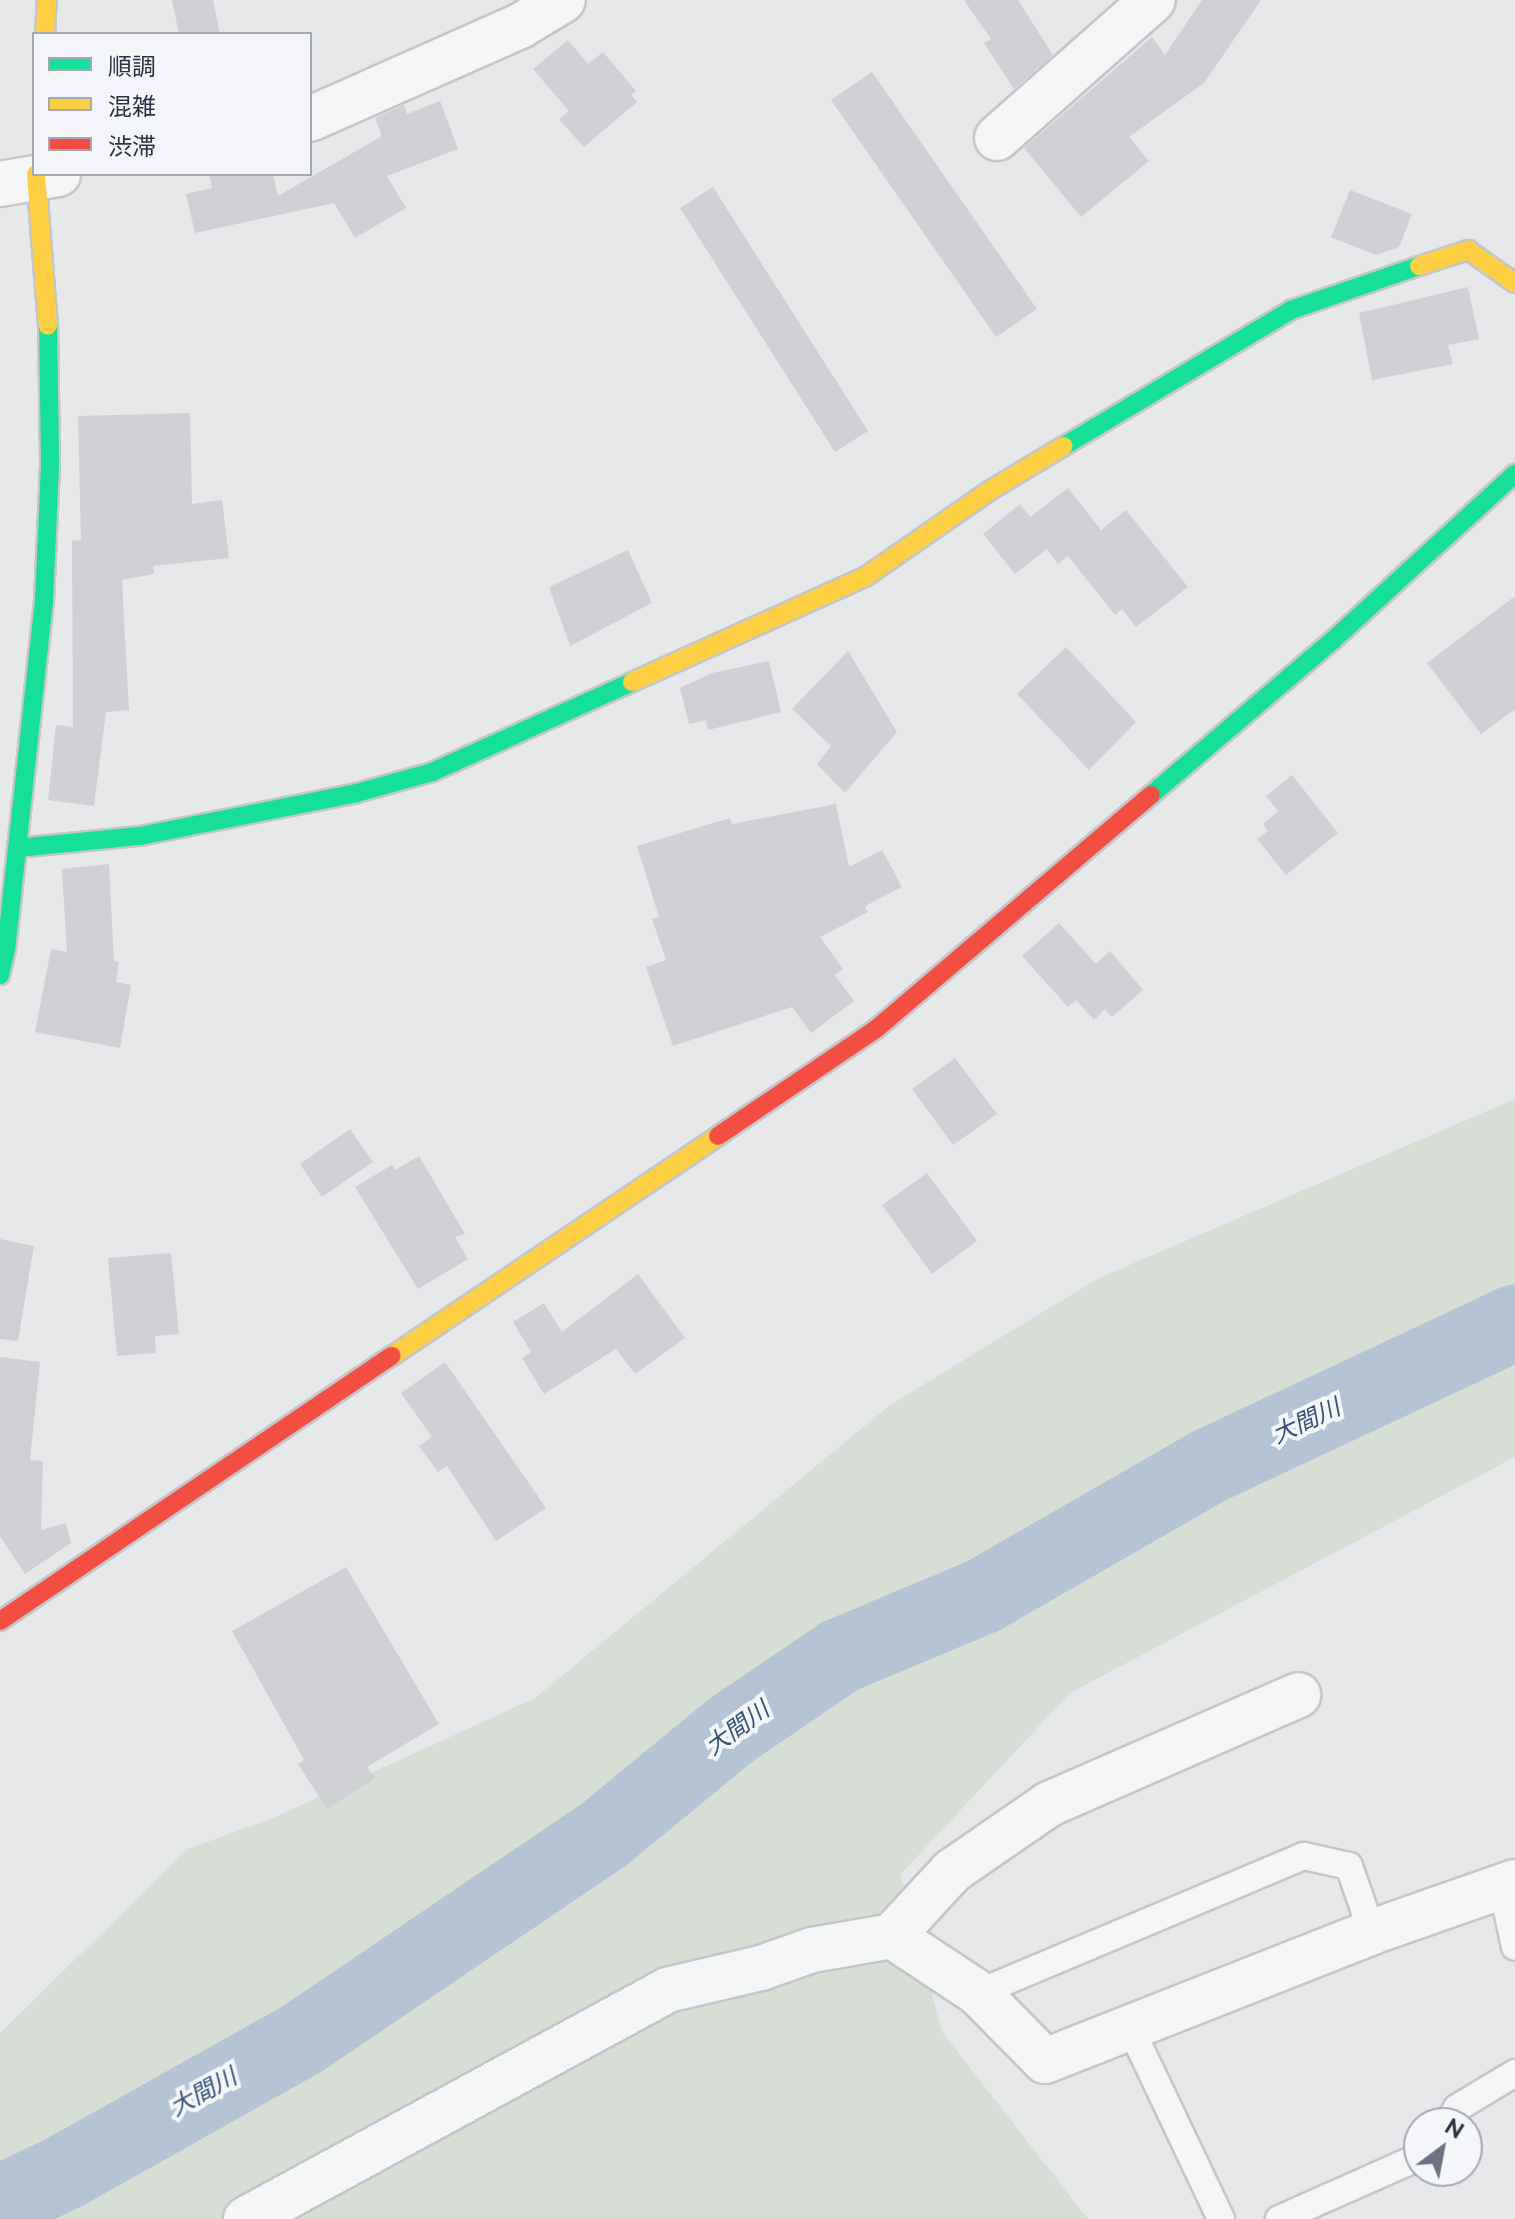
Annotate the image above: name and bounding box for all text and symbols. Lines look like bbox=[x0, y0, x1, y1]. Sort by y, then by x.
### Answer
legend bbox=[32, 32, 312, 176]
text: 順調 bbox=[108, 52, 156, 81]
text: 混雑 bbox=[108, 92, 156, 121]
text: 渋滞 bbox=[108, 132, 156, 161]
water label: 大間川 bbox=[1267, 1393, 1345, 1449]
water label: 大間川 bbox=[699, 1695, 775, 1761]
water label: 大間川 bbox=[165, 2062, 241, 2122]
north arrow bbox=[1403, 2107, 1483, 2187]
text: N bbox=[1441, 2113, 1469, 2144]

